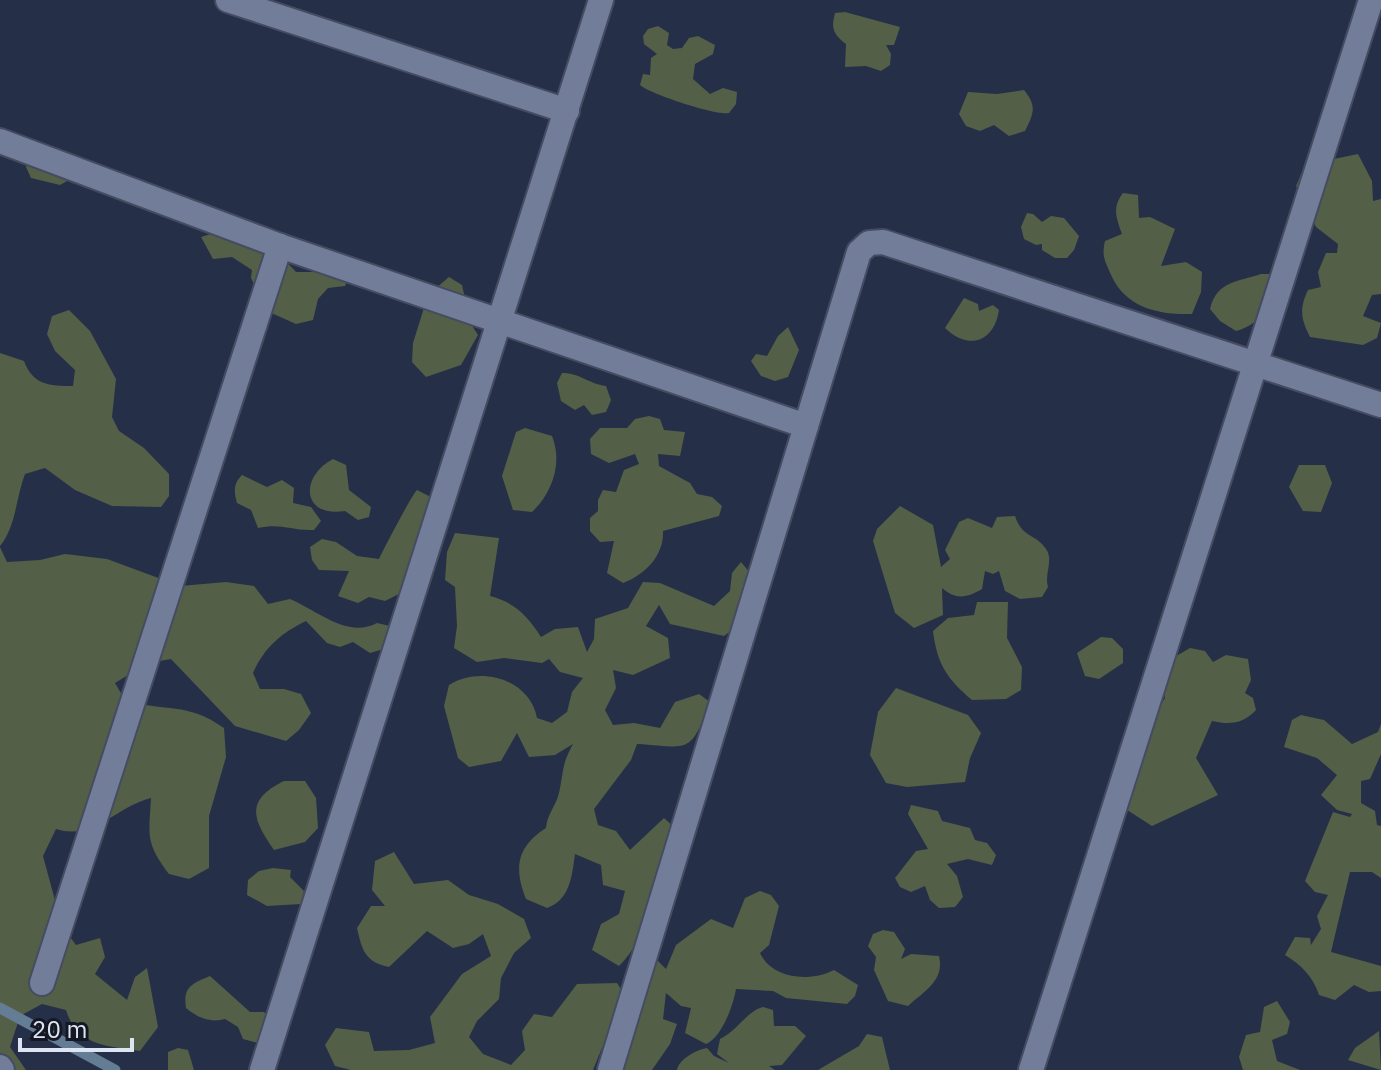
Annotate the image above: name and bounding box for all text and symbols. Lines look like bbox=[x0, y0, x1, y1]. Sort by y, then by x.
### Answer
scale bar bbox=[20, 1002, 132, 1052]
text: 20 m bbox=[32, 1013, 87, 1045]

